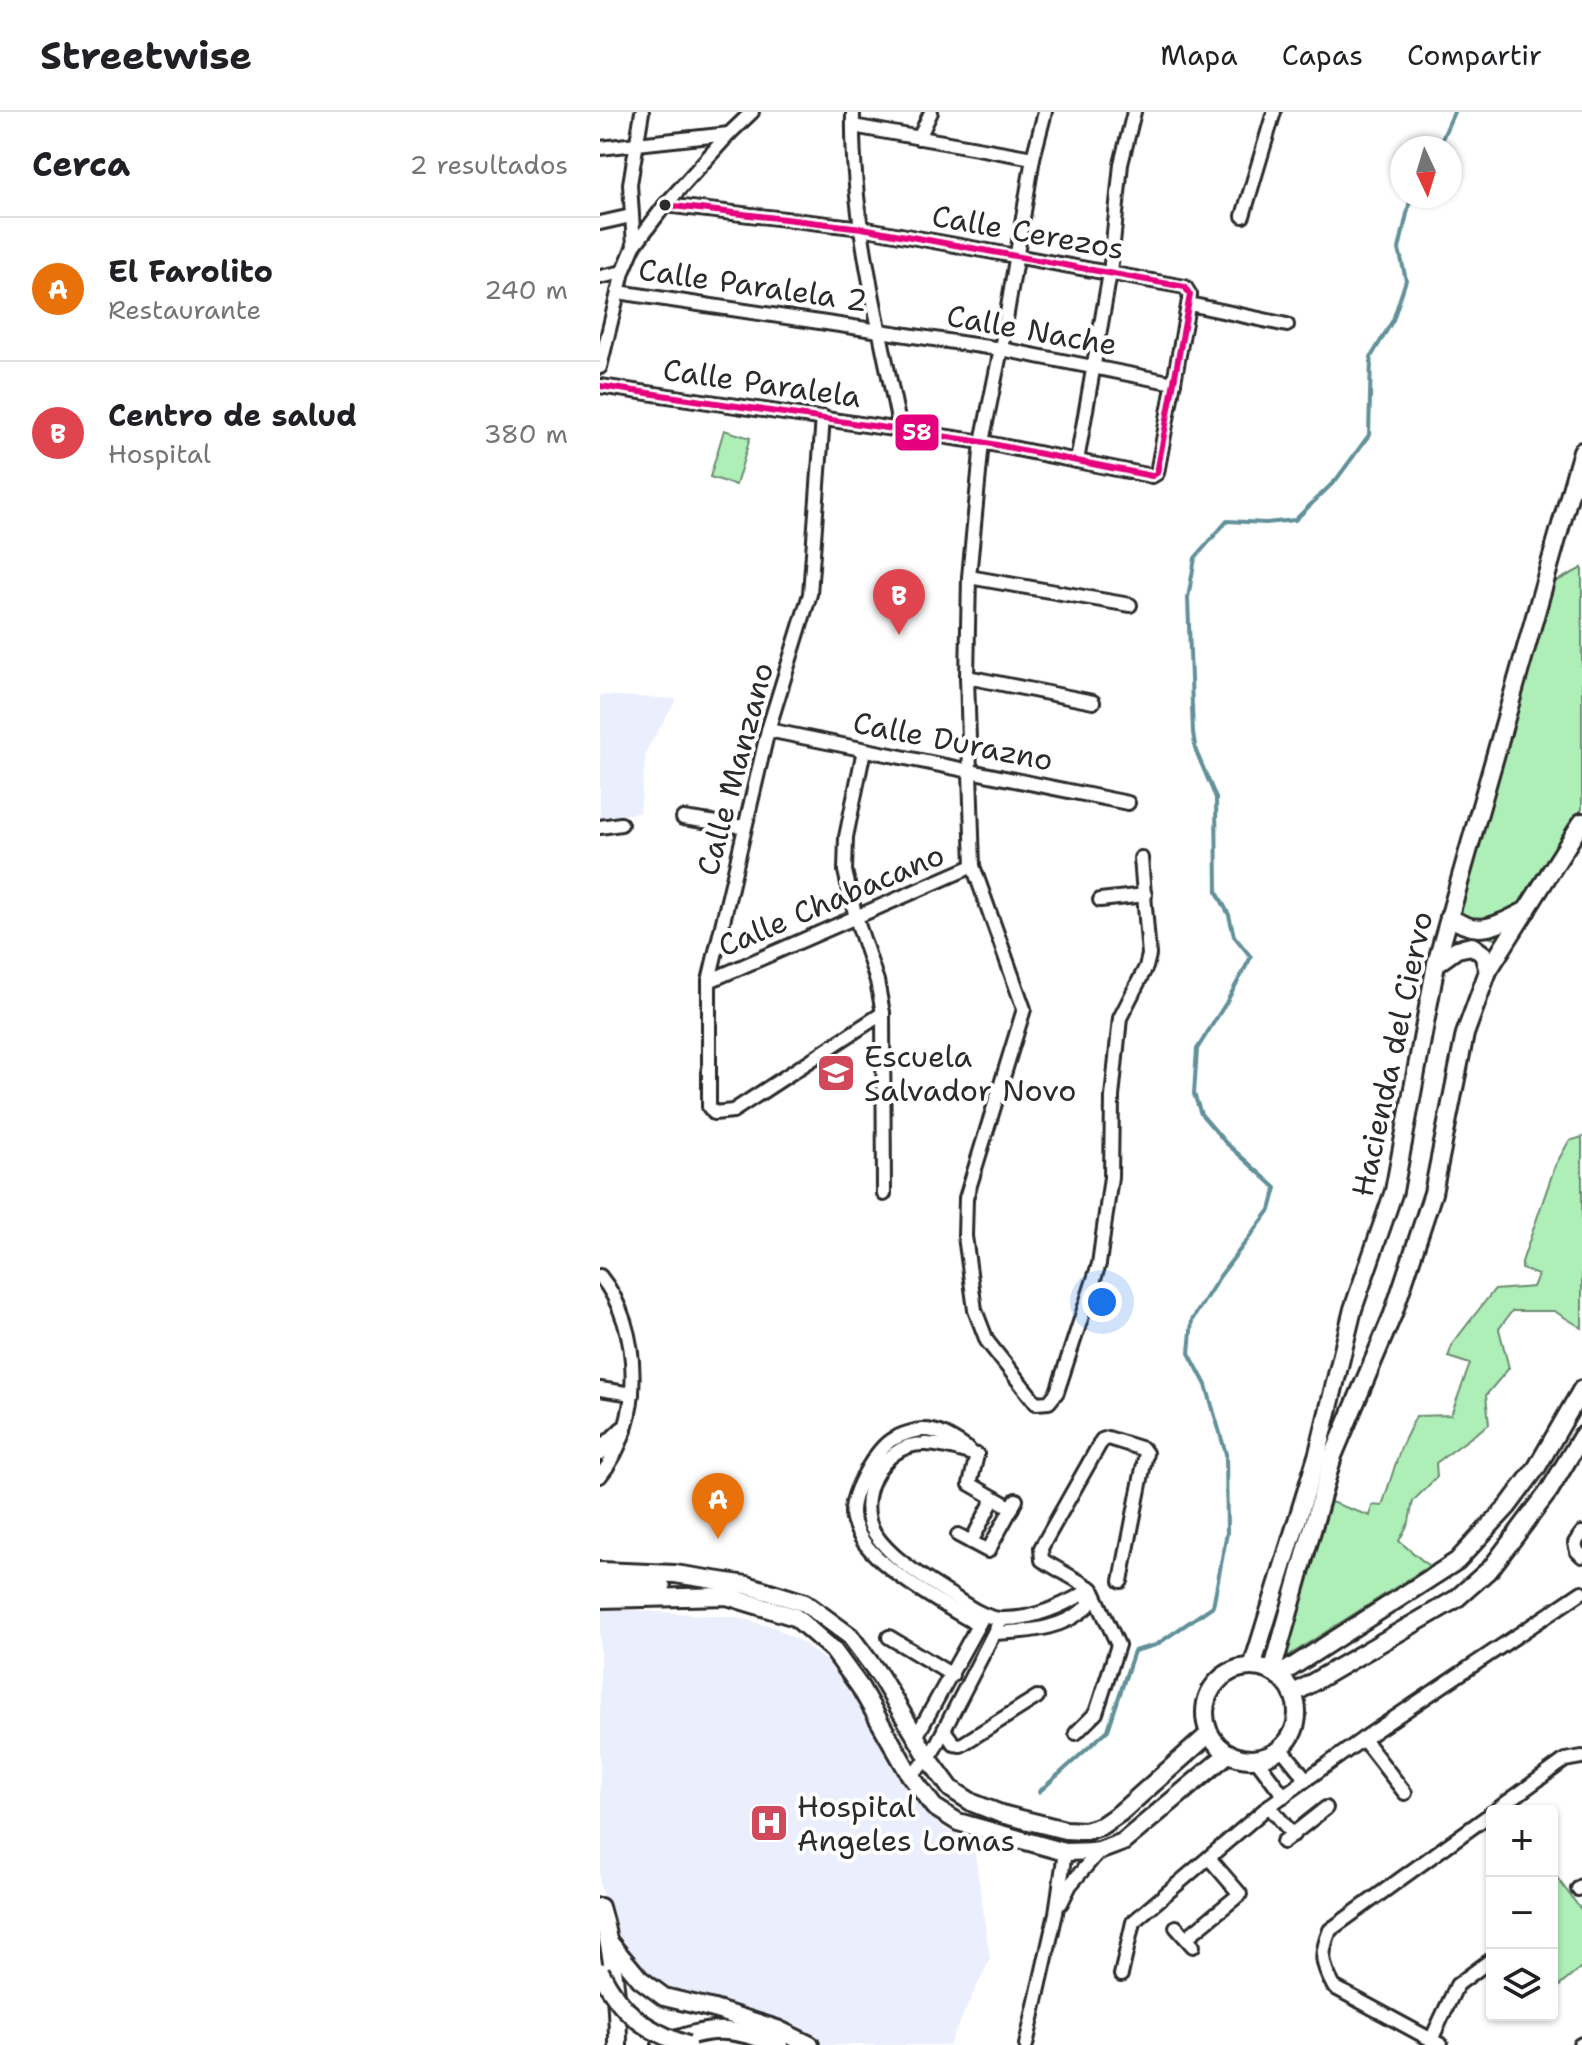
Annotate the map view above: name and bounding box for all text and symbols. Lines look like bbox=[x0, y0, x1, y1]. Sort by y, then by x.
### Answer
text: Streetwise bbox=[40, 30, 252, 81]
text: Mapa bbox=[1160, 36, 1238, 74]
text: Capas bbox=[1282, 36, 1363, 74]
text: Compartir bbox=[1407, 36, 1542, 74]
north arrow bbox=[1390, 136, 1462, 208]
text: Cerca bbox=[32, 141, 130, 187]
text: 2 resultados bbox=[409, 147, 568, 182]
street label: Calle Cerezos bbox=[929, 195, 1127, 269]
unlabelled marker bbox=[657, 197, 673, 213]
street label: Calle Paralela 2 bbox=[636, 249, 870, 321]
text: El Farolito bbox=[108, 251, 273, 292]
text: A bbox=[48, 272, 68, 307]
text: 240 m bbox=[484, 272, 568, 307]
text: Restaurante bbox=[108, 292, 261, 327]
street label: Calle Nache bbox=[944, 295, 1120, 365]
street label: Calle Paralela bbox=[660, 349, 864, 417]
text: Centro de salud bbox=[108, 395, 357, 436]
line badge: 58 bbox=[894, 413, 940, 452]
text: B bbox=[50, 416, 66, 451]
text: 380 m bbox=[483, 416, 568, 451]
text: 58 bbox=[902, 418, 932, 447]
text: Hospital bbox=[108, 436, 211, 471]
pin: B bbox=[873, 569, 925, 635]
street label: Calle Manzano bbox=[687, 658, 783, 880]
street label: Calle Durazno bbox=[850, 702, 1056, 780]
street label: Calle Chabacano bbox=[712, 834, 950, 966]
street label: Hacienda del Ciervo bbox=[1342, 908, 1442, 1200]
place label: Escuela Salvador Novo bbox=[864, 1036, 1076, 1111]
school or university icon: Escuela Salvador Novo bbox=[815, 1052, 857, 1094]
your location bbox=[1082, 1282, 1122, 1322]
pin: A bbox=[692, 1473, 744, 1539]
place label: Hospital Angeles Lomas bbox=[797, 1786, 1015, 1861]
hospital icon: Hospital Angeles Lomas bbox=[748, 1802, 790, 1844]
map controls bbox=[1486, 1805, 1558, 2021]
button: + bbox=[1486, 1805, 1558, 1877]
button: − bbox=[1486, 1877, 1558, 1949]
button: layers bbox=[1486, 1949, 1558, 2021]

